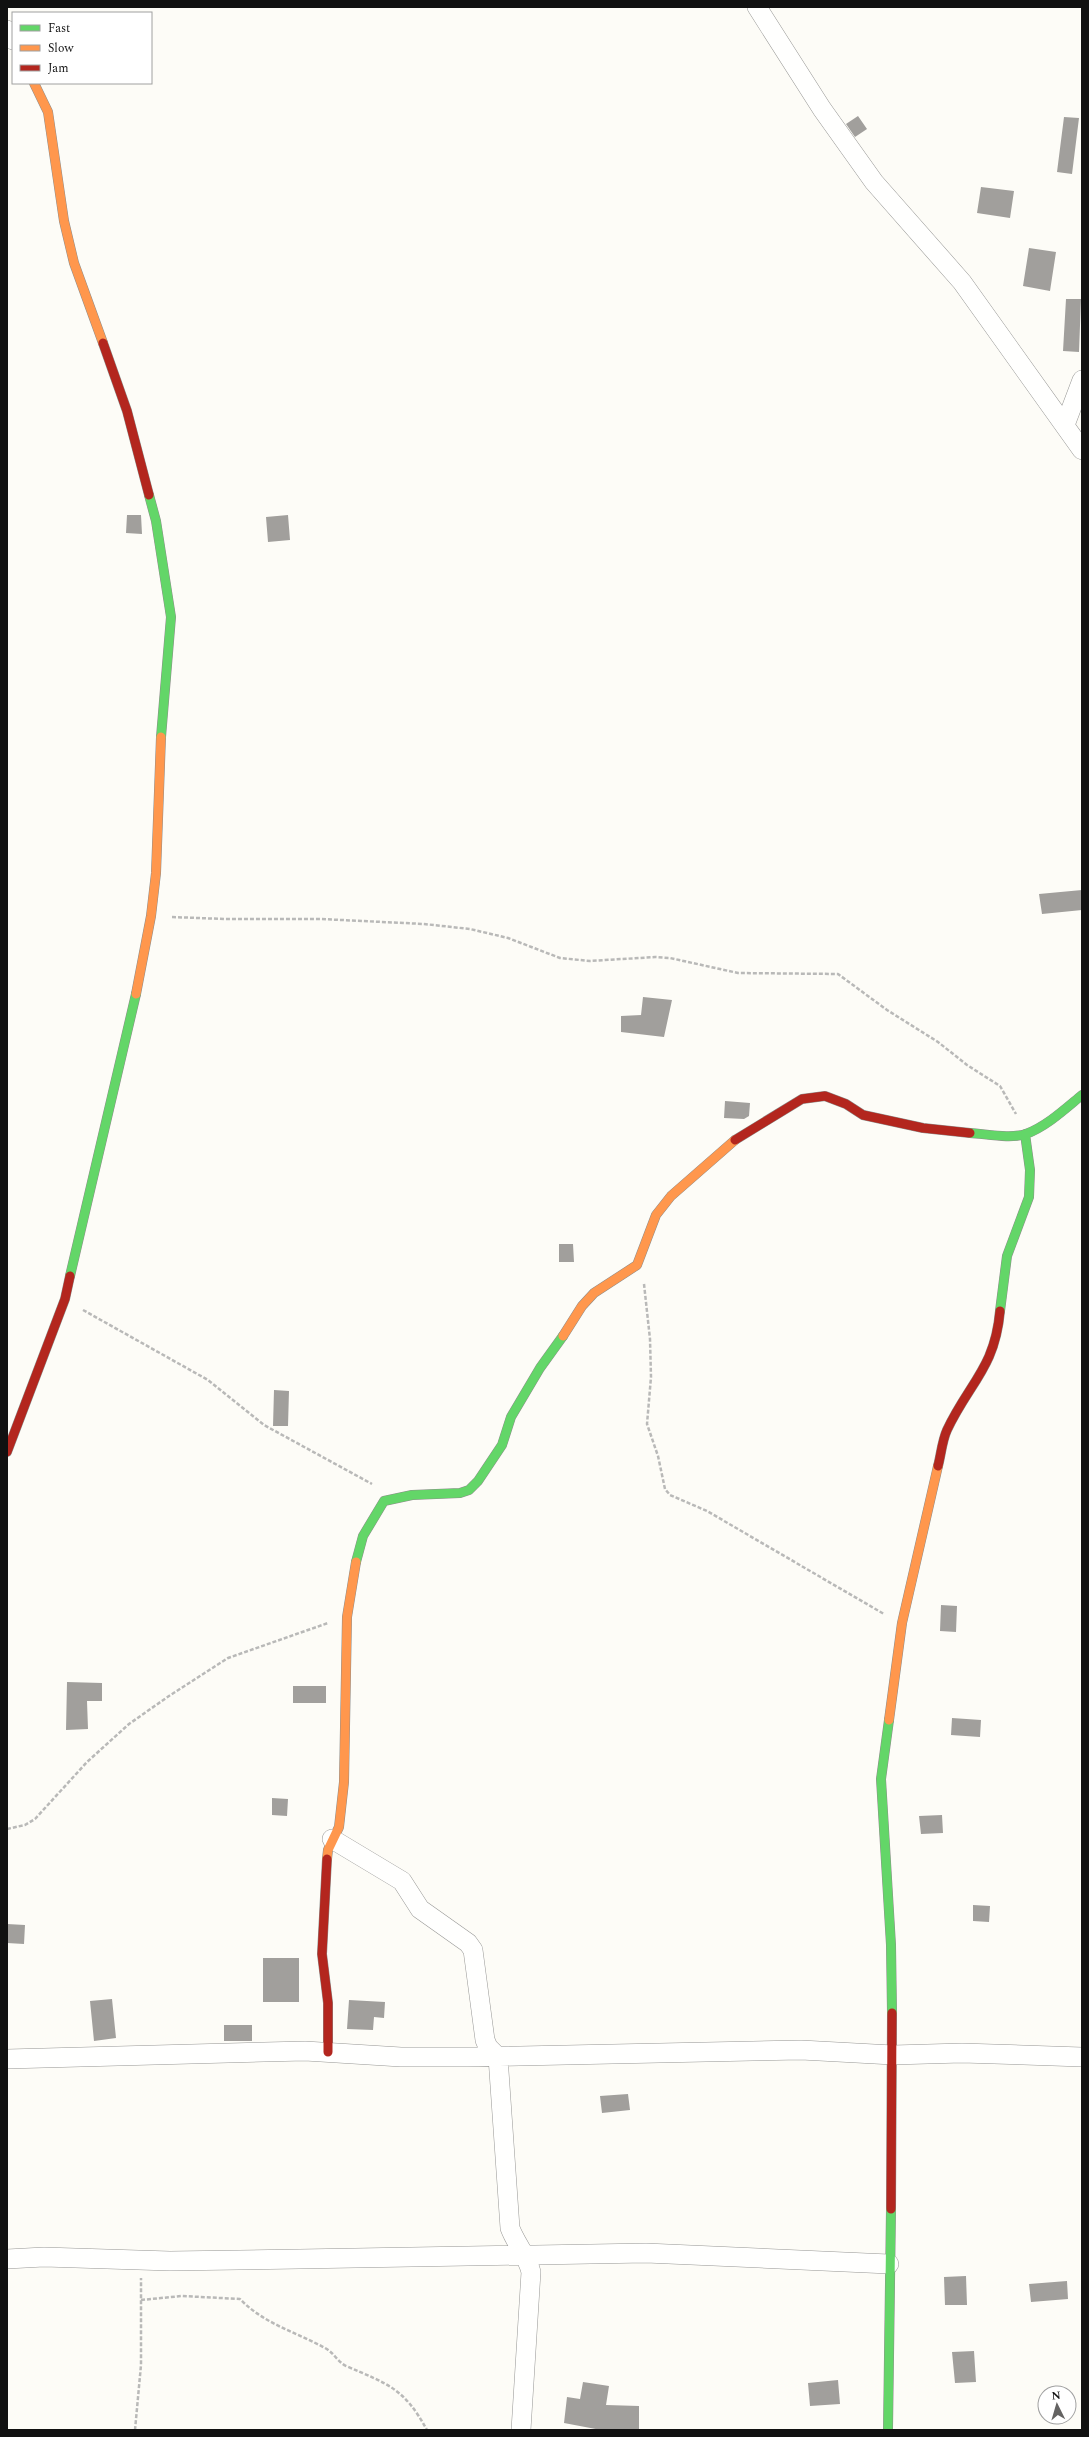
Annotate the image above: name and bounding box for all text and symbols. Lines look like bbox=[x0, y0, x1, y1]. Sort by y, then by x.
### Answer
legend bbox=[12, 12, 152, 84]
text: Fast bbox=[48, 19, 70, 38]
text: Slow bbox=[48, 39, 74, 58]
text: Jam bbox=[48, 59, 69, 78]
north arrow bbox=[1037, 2385, 1077, 2425]
text: N bbox=[1051, 2387, 1061, 2404]

